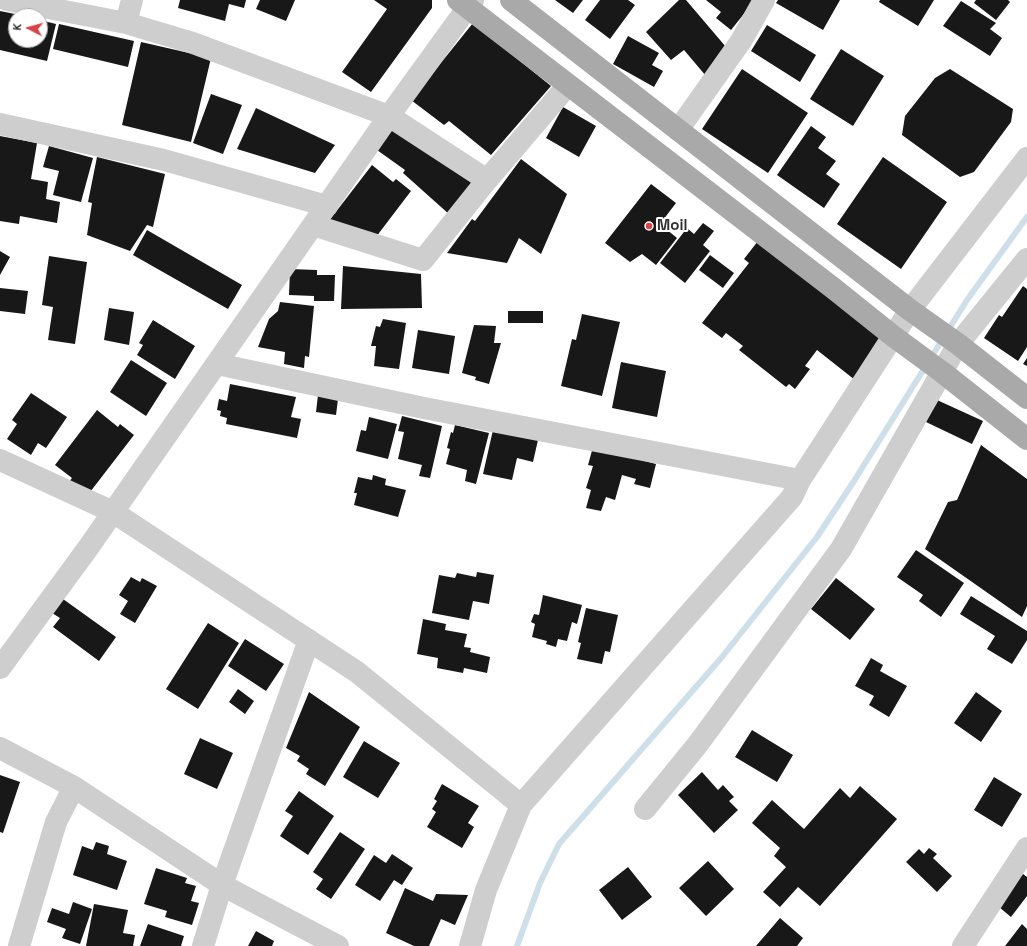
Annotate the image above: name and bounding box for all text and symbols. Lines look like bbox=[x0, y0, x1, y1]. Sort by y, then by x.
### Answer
north arrow bbox=[8, 8, 48, 48]
text: K bbox=[10, 23, 24, 31]
place label: Moil bbox=[657, 217, 687, 235]
marker: Moil bbox=[644, 221, 654, 231]

